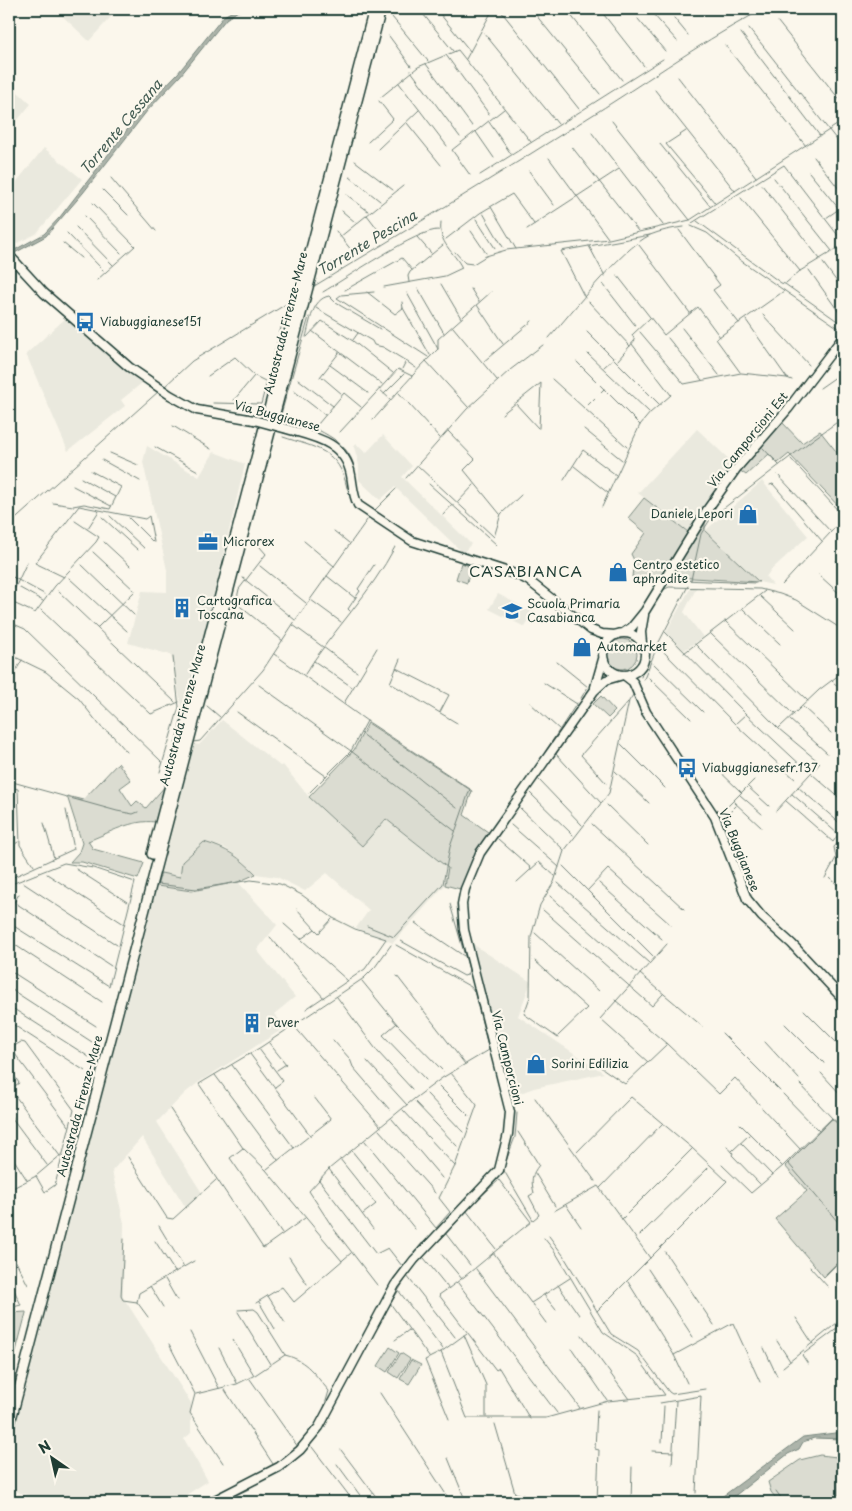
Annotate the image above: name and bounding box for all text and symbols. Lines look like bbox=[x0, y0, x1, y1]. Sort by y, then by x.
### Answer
water label: Torrente Cessana bbox=[74, 74, 168, 179]
water label: Torrente Pescina bbox=[313, 204, 422, 281]
street label: Autostrada Firenze-Mare bbox=[259, 250, 311, 396]
bus stop icon: Viabuggianese151 bbox=[74, 311, 96, 333]
place label: Viabuggianese151 bbox=[100, 312, 201, 330]
street label: Via Camporcioni Est bbox=[703, 388, 792, 491]
street label: Via Buggianese bbox=[232, 395, 323, 435]
shop icon: Daniele Lepori bbox=[737, 503, 759, 525]
place label: Daniele Lepori bbox=[651, 504, 733, 522]
office icon: Microrex bbox=[197, 531, 219, 553]
place label: Microrex bbox=[223, 532, 274, 550]
place label: Centro estetico aphrodite bbox=[633, 555, 720, 587]
district label: CASABIANCA bbox=[469, 559, 583, 582]
shop icon: Centro estetico aphrodite bbox=[607, 561, 629, 583]
place label: Cartografica Toscana bbox=[197, 591, 273, 623]
place label: Scuola Primaria Casabianca bbox=[527, 594, 621, 626]
building icon: Cartografica Toscana bbox=[171, 597, 193, 619]
school or university icon: Scuola Primaria Casabianca bbox=[501, 600, 523, 622]
shop icon: Automarket bbox=[571, 636, 593, 658]
place label: Automarket bbox=[597, 637, 667, 655]
street label: Autostrada Firenze-Mare bbox=[154, 642, 210, 788]
bus stop icon: Viabuggianesefr.137 bbox=[676, 757, 698, 779]
place label: Viabuggianesefr.137 bbox=[702, 758, 818, 776]
street label: Via Buggianese bbox=[715, 805, 765, 895]
street label: Via Camporcioni bbox=[488, 1009, 528, 1107]
building icon: Paver bbox=[241, 1012, 263, 1034]
place label: Paver bbox=[267, 1013, 299, 1031]
street label: Autostrada Firenze-Mare bbox=[51, 1033, 107, 1179]
shop icon: Sorini Edilizia bbox=[525, 1053, 547, 1075]
place label: Sorini Edilizia bbox=[551, 1054, 629, 1072]
north arrow bbox=[28, 1434, 78, 1484]
text: N bbox=[34, 1435, 55, 1459]

